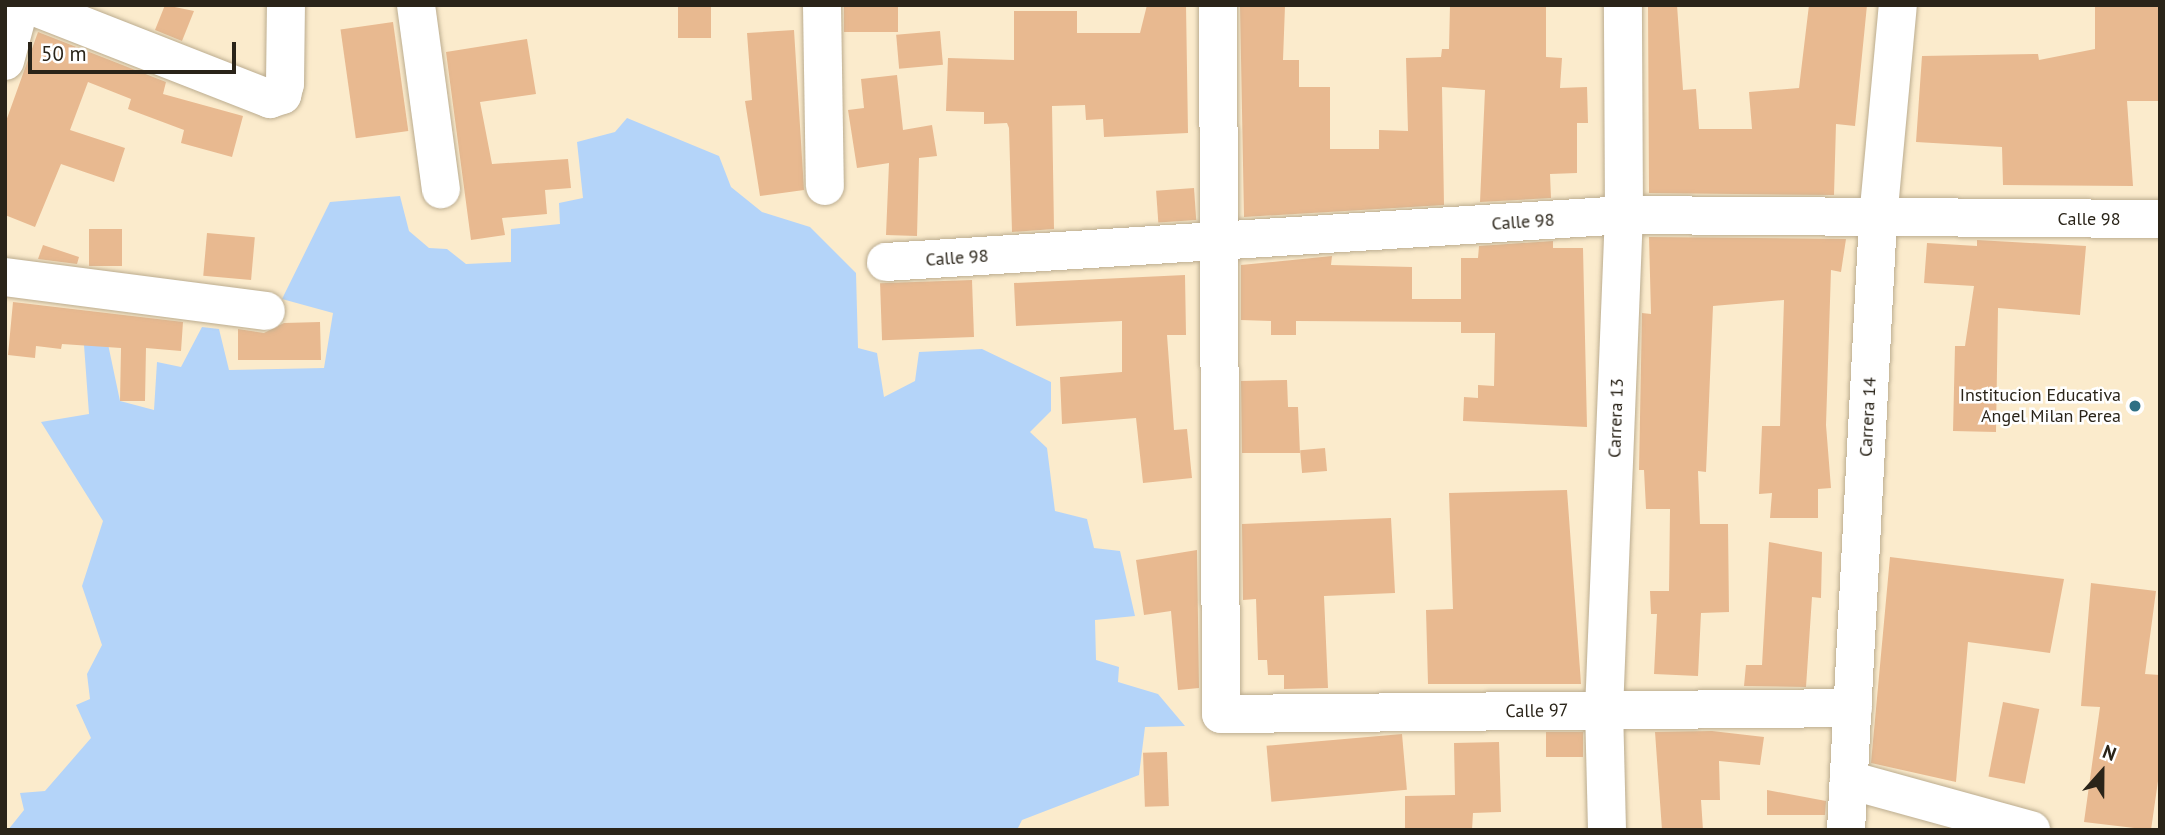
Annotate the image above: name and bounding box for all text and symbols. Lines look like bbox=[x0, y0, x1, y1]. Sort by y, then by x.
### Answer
scale bar bbox=[32, 28, 240, 72]
text: 50 m bbox=[41, 40, 87, 67]
street label: Calle 98 bbox=[2058, 208, 2120, 230]
street label: Calle 98 bbox=[1491, 209, 1555, 235]
street label: Calle 98 bbox=[925, 245, 989, 271]
street label: Carrera 14 bbox=[1855, 377, 1881, 457]
street label: Carrera 13 bbox=[1604, 378, 1628, 458]
place label: Institucion Educativa Angel Milan Perea bbox=[1960, 385, 2121, 428]
marker: Institucion Educativa Angel Milan Perea bbox=[2127, 398, 2143, 414]
street label: Calle 97 bbox=[1505, 700, 1569, 722]
north arrow bbox=[2067, 737, 2137, 807]
text: N bbox=[2099, 739, 2120, 766]

